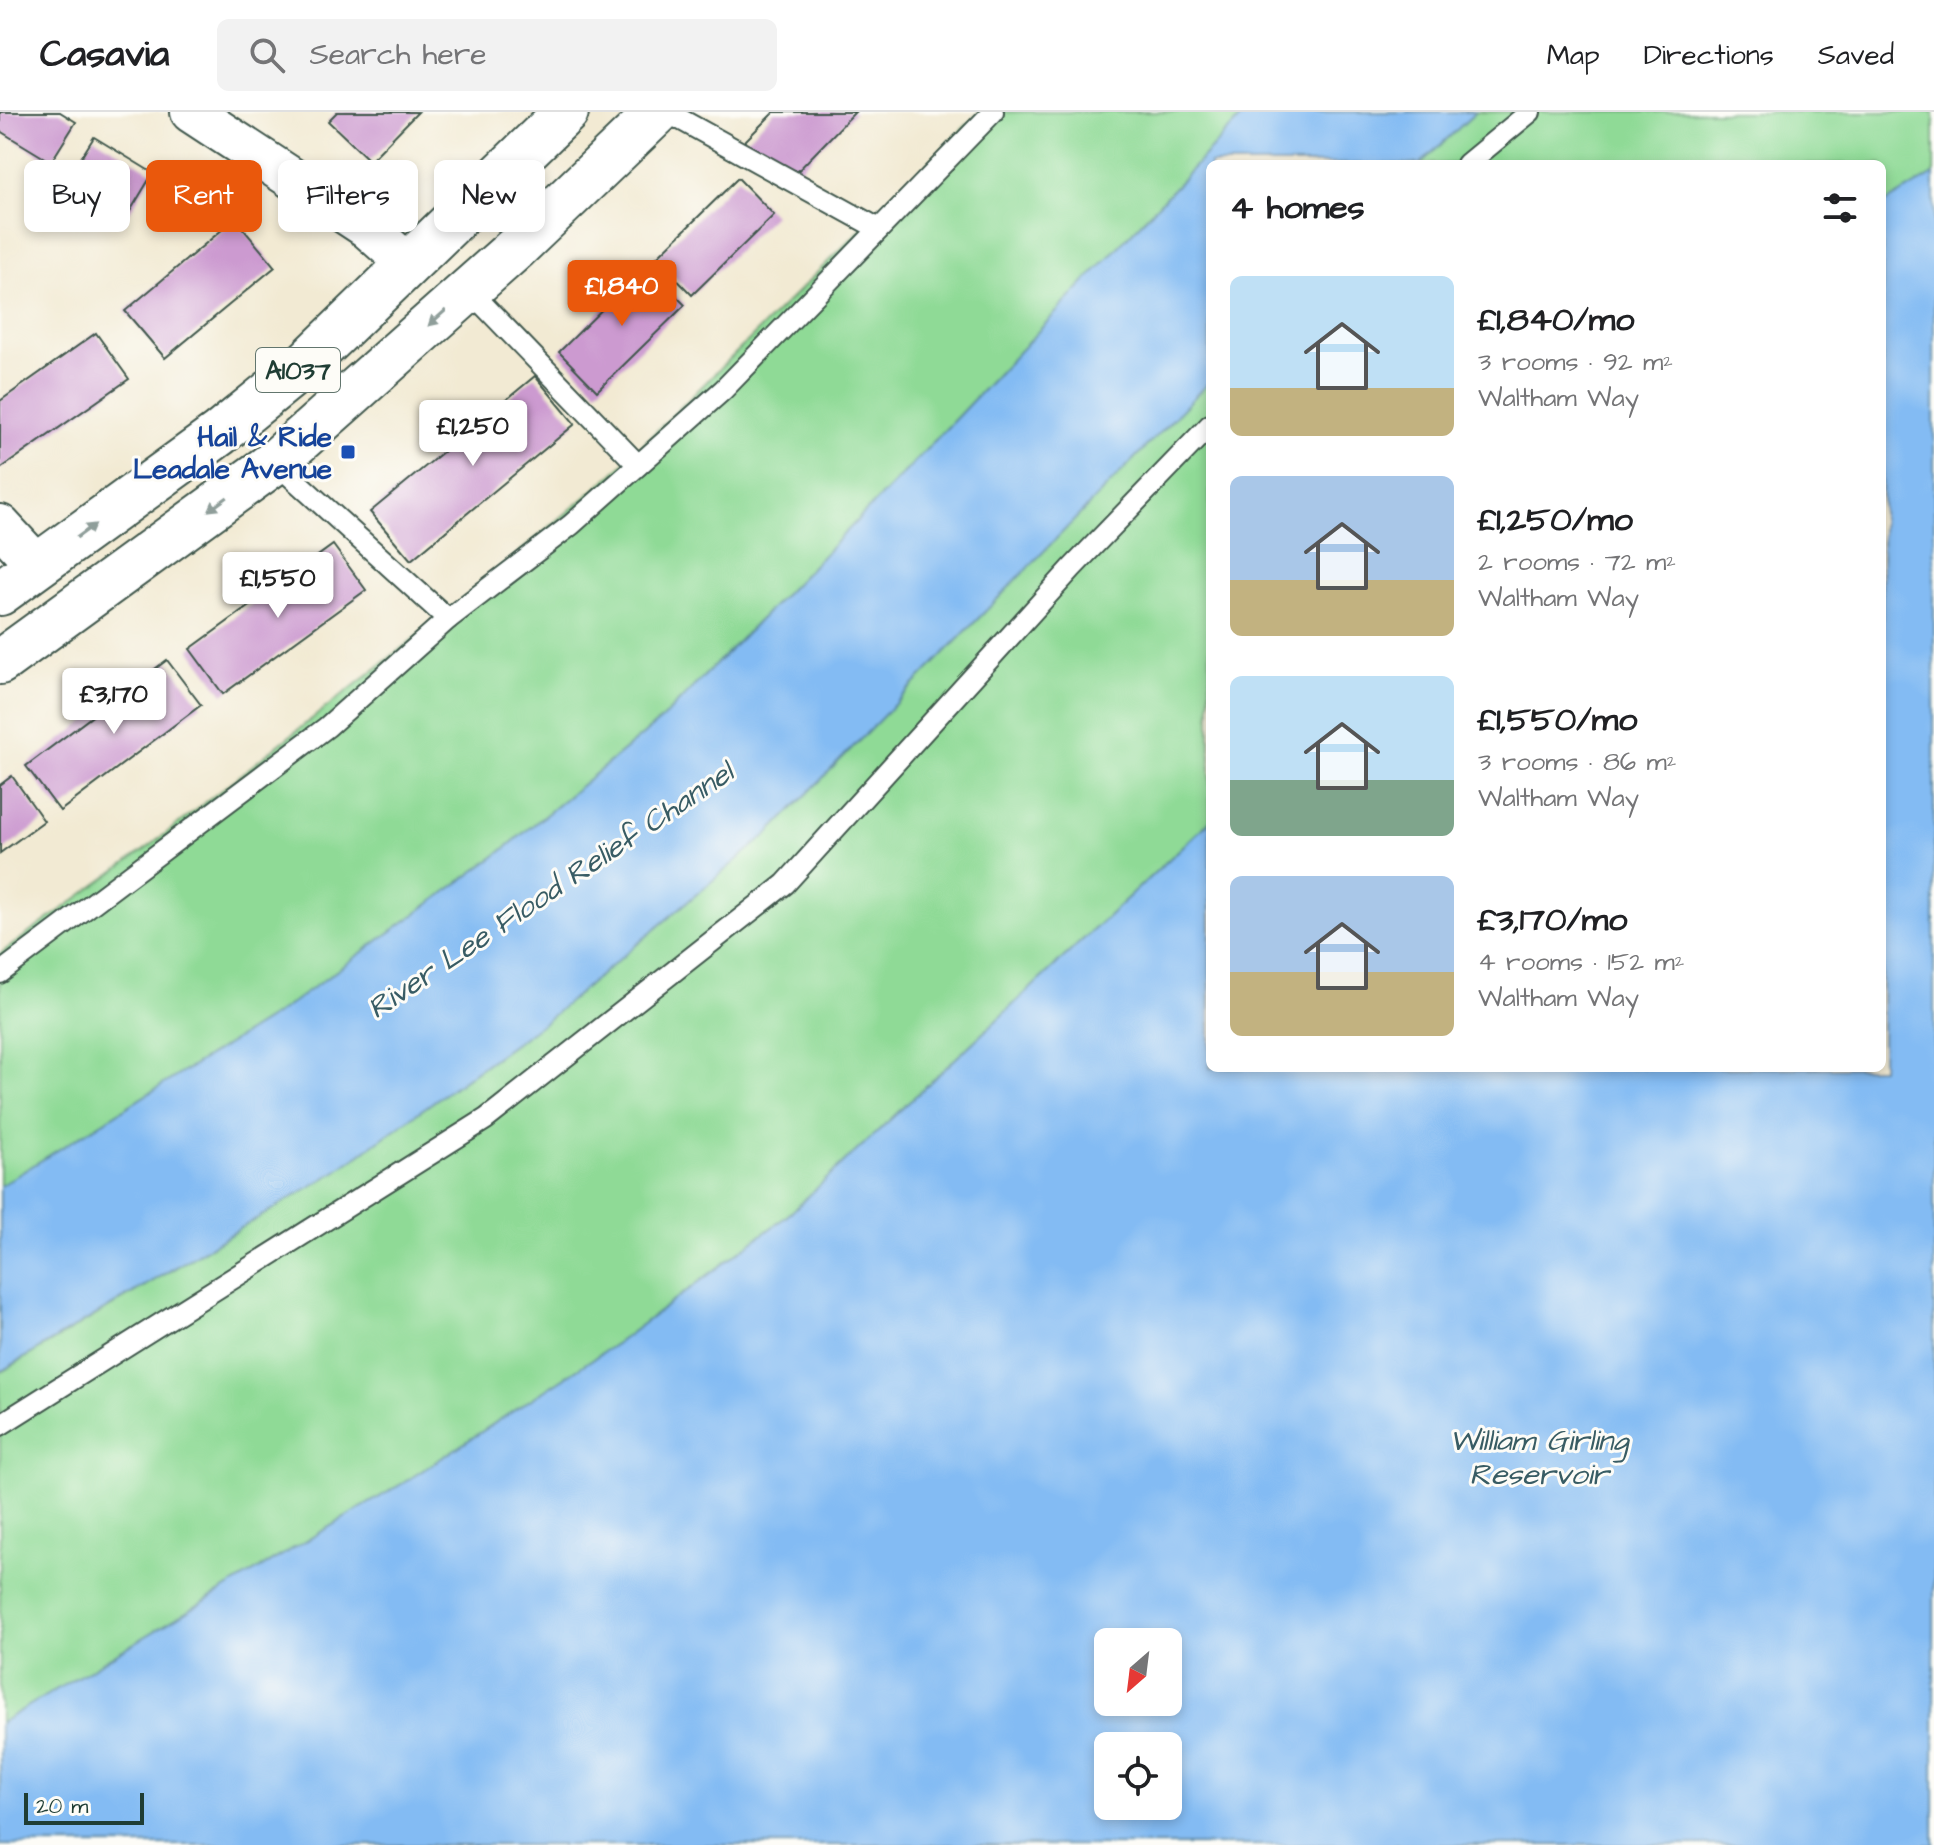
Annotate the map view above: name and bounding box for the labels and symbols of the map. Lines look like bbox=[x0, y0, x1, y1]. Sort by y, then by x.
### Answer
pin: £1,840 bbox=[557, 260, 687, 328]
one-way arrow bbox=[428, 309, 448, 326]
road number: A1037 bbox=[256, 348, 340, 392]
pin: £1,250 bbox=[408, 400, 538, 468]
place label: Hail & Ride Leadale Avenue bbox=[133, 418, 332, 489]
marker: Hail & Ride Leadale Avenue bbox=[339, 443, 357, 461]
one-way arrow bbox=[207, 496, 228, 511]
one-way arrow bbox=[75, 524, 96, 539]
pin: £1,550 bbox=[213, 552, 343, 620]
pin: £3,170 bbox=[49, 668, 179, 736]
water label: River Lee Flood Relief Channel bbox=[359, 750, 745, 1029]
water label: William Girling Reservoir bbox=[1450, 1420, 1630, 1496]
north arrow bbox=[1094, 1628, 1182, 1716]
scale bar bbox=[24, 1789, 144, 1825]

